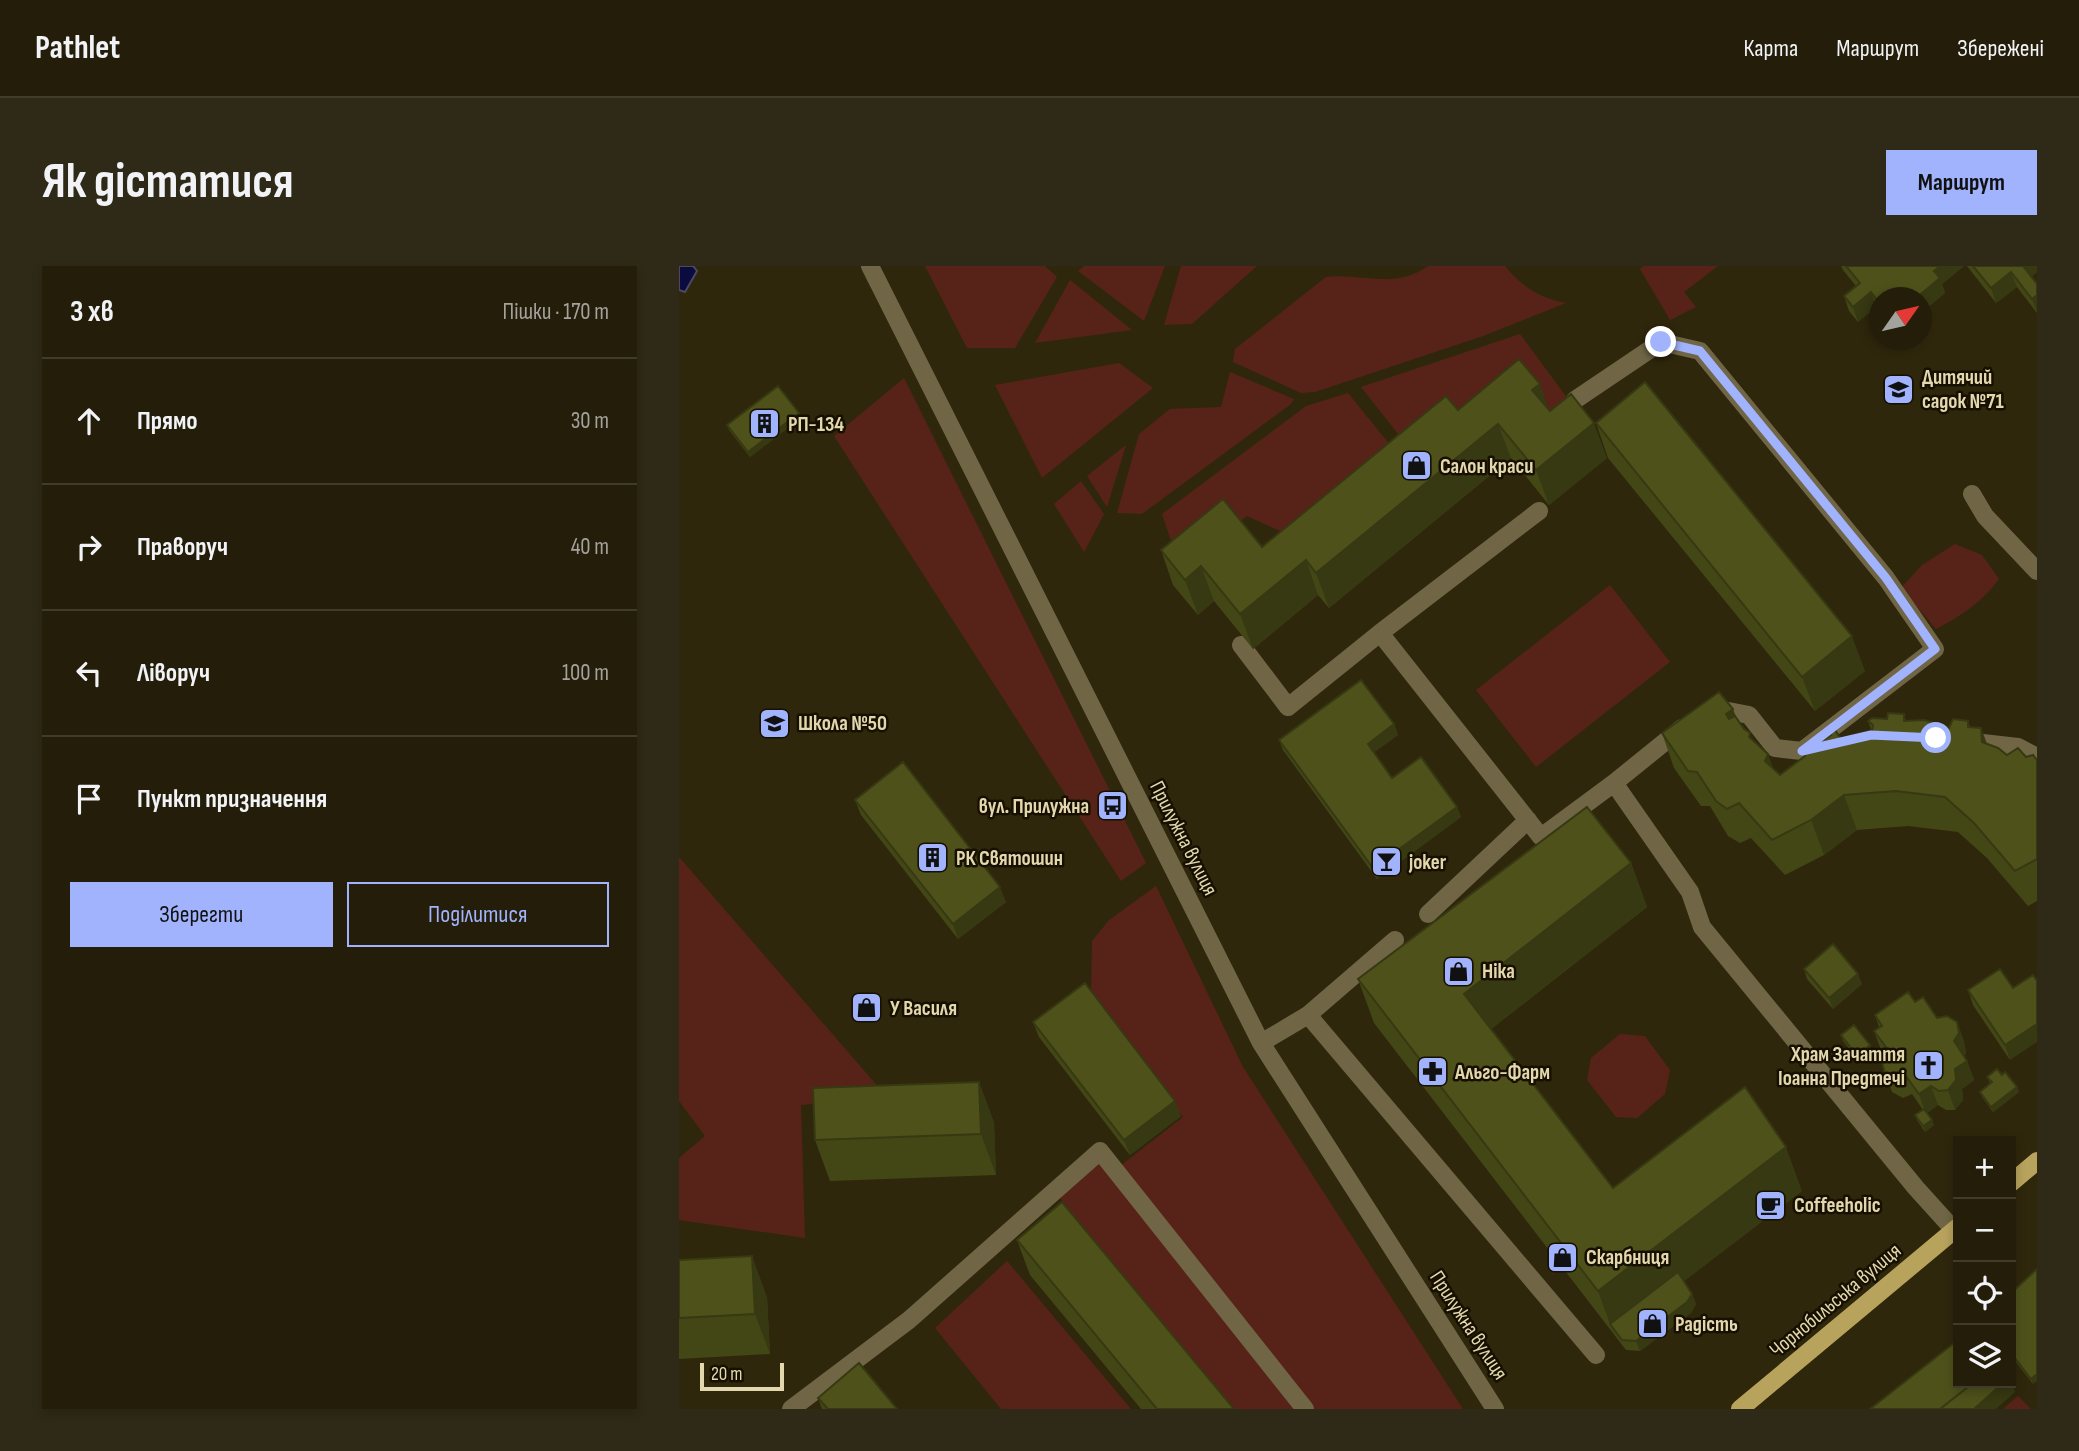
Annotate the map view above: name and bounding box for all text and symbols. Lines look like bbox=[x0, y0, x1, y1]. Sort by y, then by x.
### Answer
text: Pathlet bbox=[35, 28, 120, 68]
text: Карта bbox=[1744, 34, 1798, 63]
text: Маршрут bbox=[1836, 34, 1919, 63]
text: Збережені bbox=[1957, 34, 2044, 63]
button: Маршрут bbox=[1886, 150, 2037, 215]
text: Як дістатися bbox=[42, 153, 294, 212]
north arrow bbox=[1869, 287, 1932, 350]
text: 3 хв bbox=[70, 294, 114, 330]
text: Пішки · 170 m bbox=[502, 298, 609, 326]
route end bbox=[1645, 326, 1676, 357]
place label: Дитячий садок №71 bbox=[1922, 365, 2004, 414]
school or university icon: Дитячий садок №71 bbox=[1882, 372, 1916, 406]
icon: ahead bbox=[70, 402, 108, 440]
text: Прямо bbox=[137, 406, 198, 437]
text: 30 m bbox=[571, 407, 609, 435]
building icon: РП-134 bbox=[748, 407, 782, 441]
place label: РП-134 bbox=[788, 412, 844, 437]
shop icon: Салон краси bbox=[1400, 449, 1434, 483]
place label: Салон краси bbox=[1440, 454, 1534, 479]
icon: right bbox=[70, 528, 108, 566]
text: Праворуч bbox=[137, 532, 228, 563]
text: 40 m bbox=[571, 533, 609, 561]
icon: left bbox=[70, 654, 108, 692]
text: Ліворуч bbox=[137, 658, 210, 689]
text: 100 m bbox=[562, 659, 609, 687]
school or university icon: Школа №50 bbox=[758, 706, 792, 740]
place label: Школа №50 bbox=[798, 711, 887, 736]
route start bbox=[1920, 722, 1951, 753]
street label: Прилужна вулиця bbox=[1144, 777, 1223, 899]
icon: arrive bbox=[70, 780, 108, 818]
text: Пункт призначення bbox=[137, 784, 327, 815]
bus stop icon: вул. Прилужна bbox=[1095, 789, 1129, 823]
place label: вул. Прилужна bbox=[979, 794, 1089, 819]
building icon: РК Святошин bbox=[916, 841, 950, 875]
bar icon: joker bbox=[1369, 845, 1403, 879]
place label: РК Святошин bbox=[956, 846, 1063, 871]
place label: joker bbox=[1408, 850, 1447, 875]
button: Зберегти bbox=[70, 882, 333, 947]
button: Поділитися bbox=[347, 882, 609, 947]
shop icon: Ніка bbox=[1442, 954, 1476, 988]
place label: Ніка bbox=[1482, 959, 1515, 984]
shop icon: У Василя bbox=[850, 991, 884, 1025]
place label: У Василя bbox=[890, 996, 957, 1021]
place label: Храм Зачаття Іоанна Предтечі bbox=[1778, 1042, 1905, 1091]
church icon: Храм Зачаття Іоанна Предтечі bbox=[1911, 1049, 1945, 1083]
pharmacy icon: Альго-Фарм bbox=[1415, 1055, 1449, 1089]
place label: Альго-Фарм bbox=[1454, 1060, 1550, 1085]
map controls bbox=[1953, 1136, 2016, 1388]
button: + bbox=[1953, 1136, 2016, 1199]
cafe icon: Coffeeholic bbox=[1754, 1188, 1788, 1222]
place label: Coffeeholic bbox=[1794, 1193, 1881, 1218]
button: − bbox=[1953, 1199, 2016, 1262]
street label: Чорнобильська вулиця bbox=[1765, 1238, 1906, 1363]
shop icon: Скарбниця bbox=[1546, 1240, 1580, 1274]
place label: Скарбниця bbox=[1586, 1245, 1669, 1270]
button: locate bbox=[1953, 1262, 2016, 1325]
street label: Прилужна вулиця bbox=[1424, 1266, 1513, 1384]
shop icon: Радість bbox=[1635, 1307, 1669, 1341]
place label: Радість bbox=[1675, 1312, 1738, 1337]
button: layers bbox=[1953, 1325, 2016, 1388]
scale bar bbox=[700, 1360, 784, 1392]
text: 20 m bbox=[711, 1363, 743, 1386]

